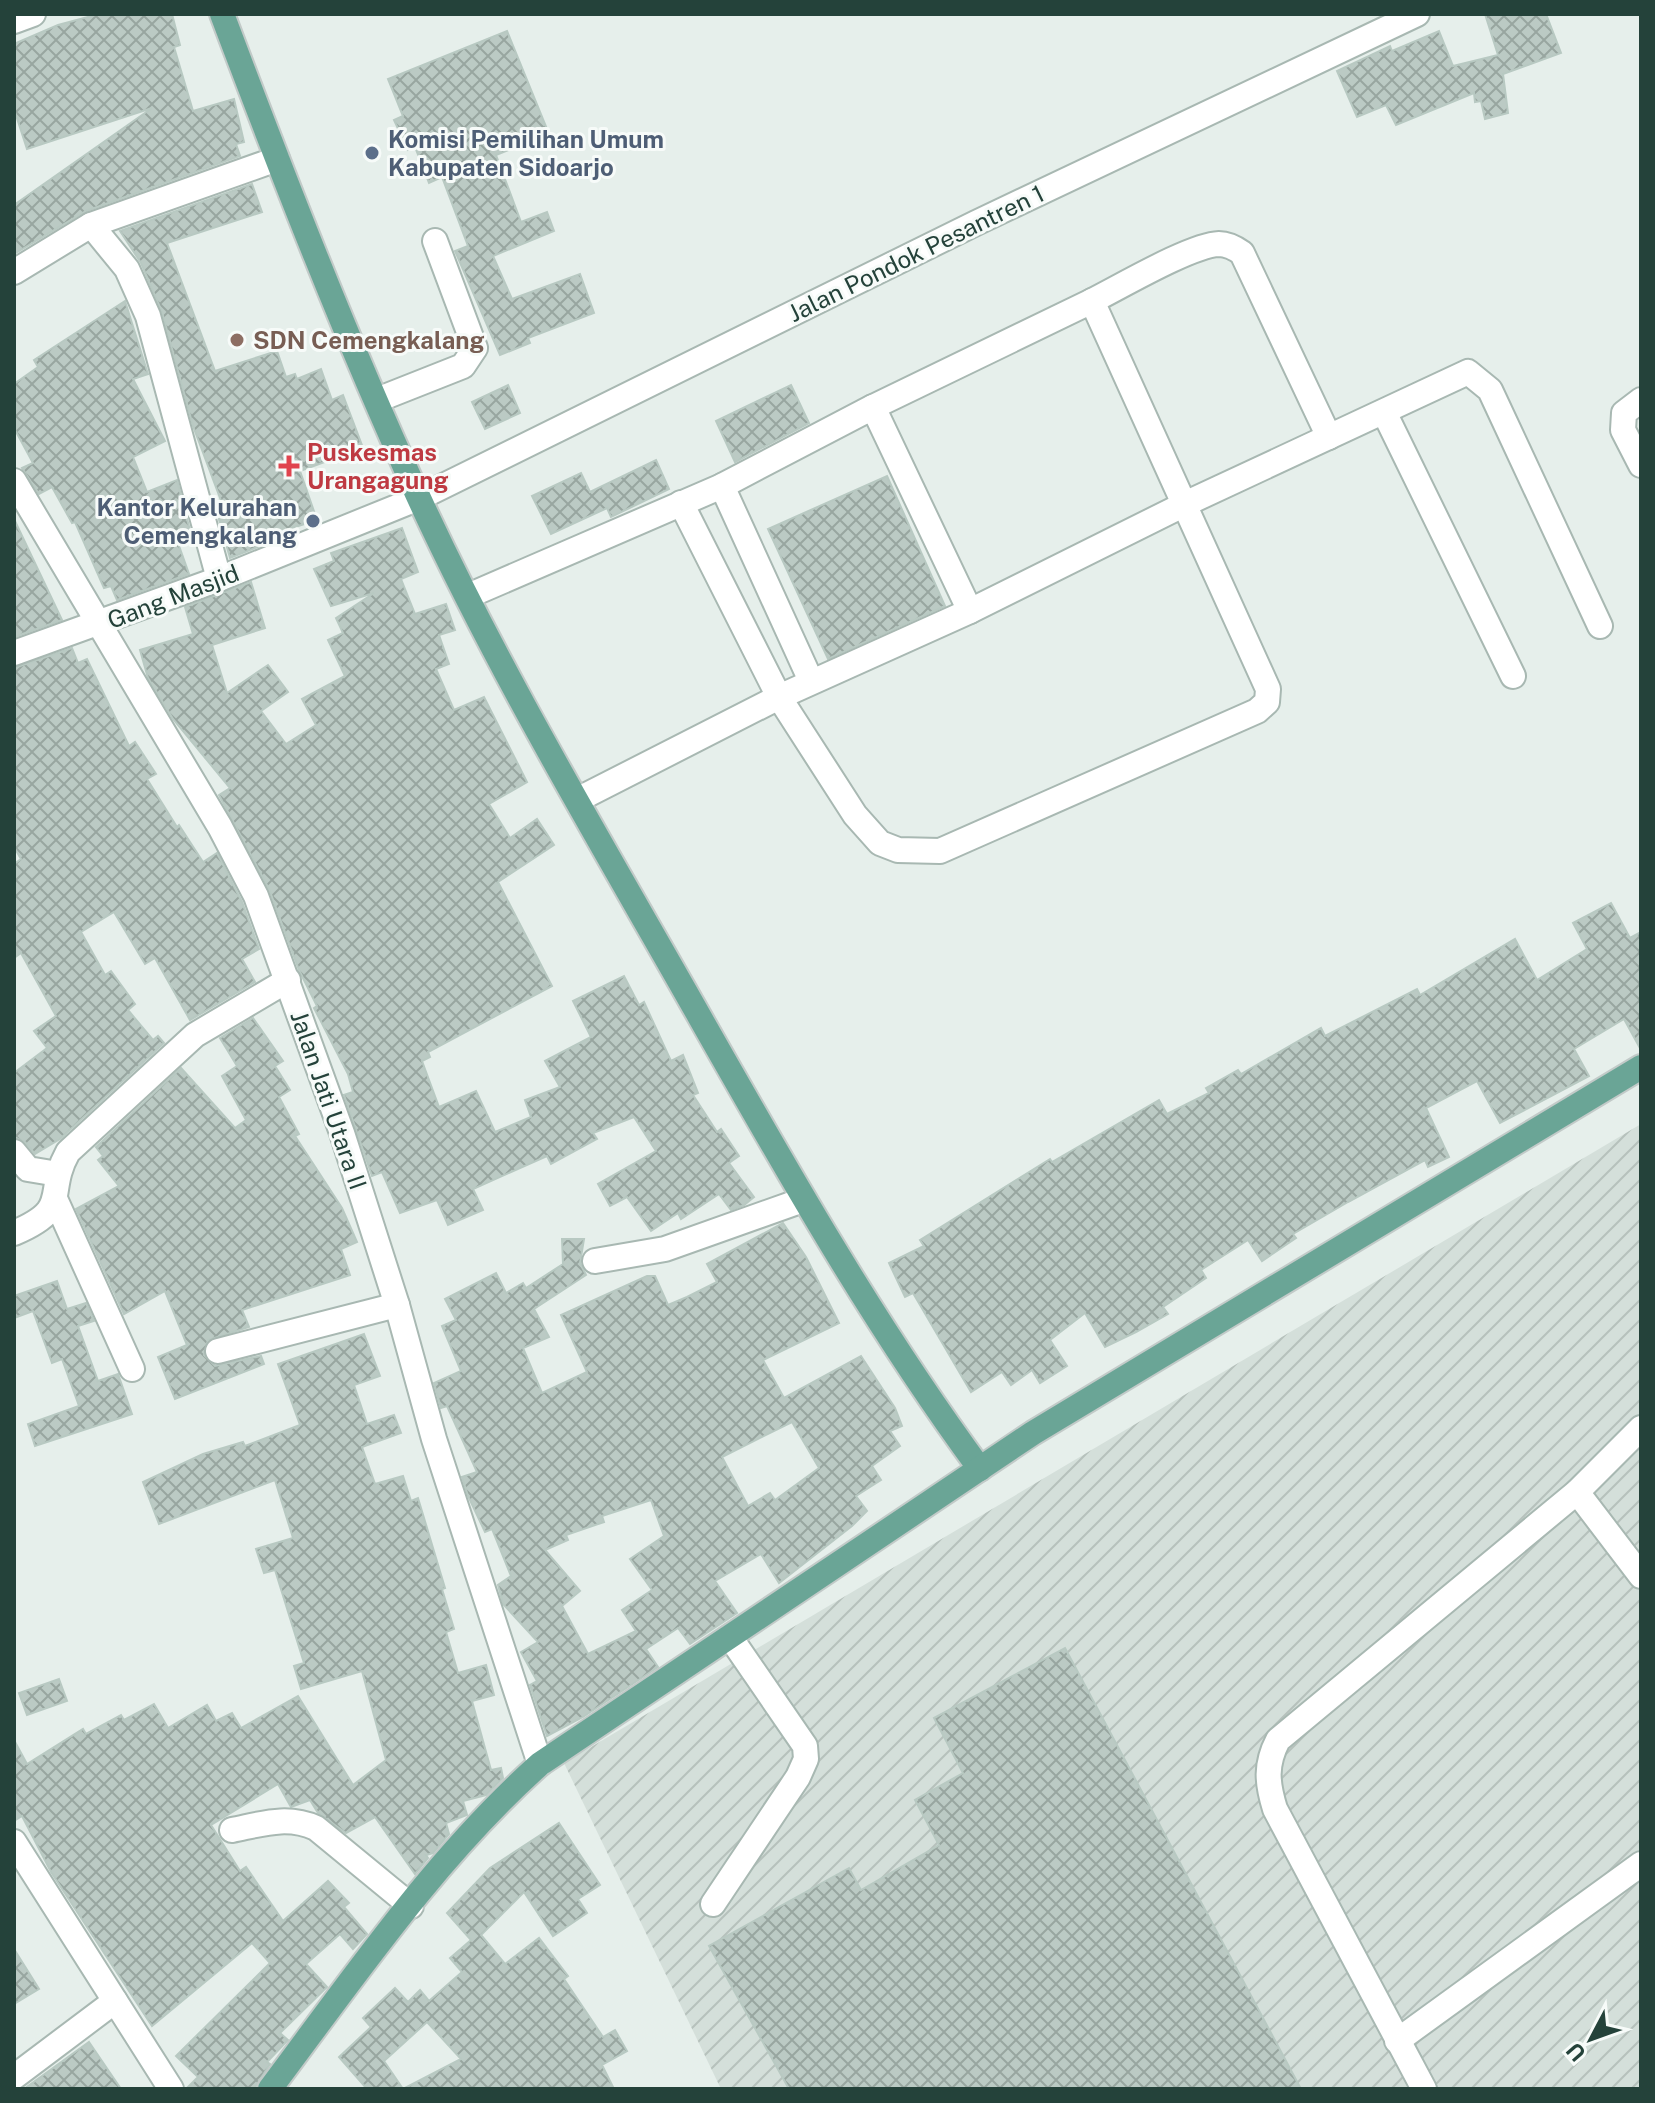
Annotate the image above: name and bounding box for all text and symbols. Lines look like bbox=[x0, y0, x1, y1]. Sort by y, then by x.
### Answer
place label: Komisi Pemilihan Umum Kabupaten Sidoarjo bbox=[388, 125, 664, 181]
marker: Komisi Pemilihan Umum Kabupaten Sidoarjo bbox=[363, 144, 381, 162]
street label: Jalan Pondok Pesantren 1 bbox=[783, 179, 1049, 327]
place label: SDN Cemengkalang bbox=[253, 326, 485, 354]
marker: SDN Cemengkalang bbox=[228, 331, 246, 349]
place label: Puskesmas Urangagung bbox=[307, 438, 449, 494]
marker: Puskesmas Urangagung bbox=[278, 455, 300, 477]
place label: Kantor Kelurahan Cemengkalang bbox=[96, 493, 297, 549]
marker: Kantor Kelurahan Cemengkalang bbox=[304, 512, 322, 530]
street label: Gang Masjid bbox=[103, 558, 243, 634]
street label: Jalan Jati Utara II bbox=[285, 1007, 373, 1193]
north arrow bbox=[1551, 1999, 1631, 2079]
text: U bbox=[1561, 2038, 1591, 2067]

